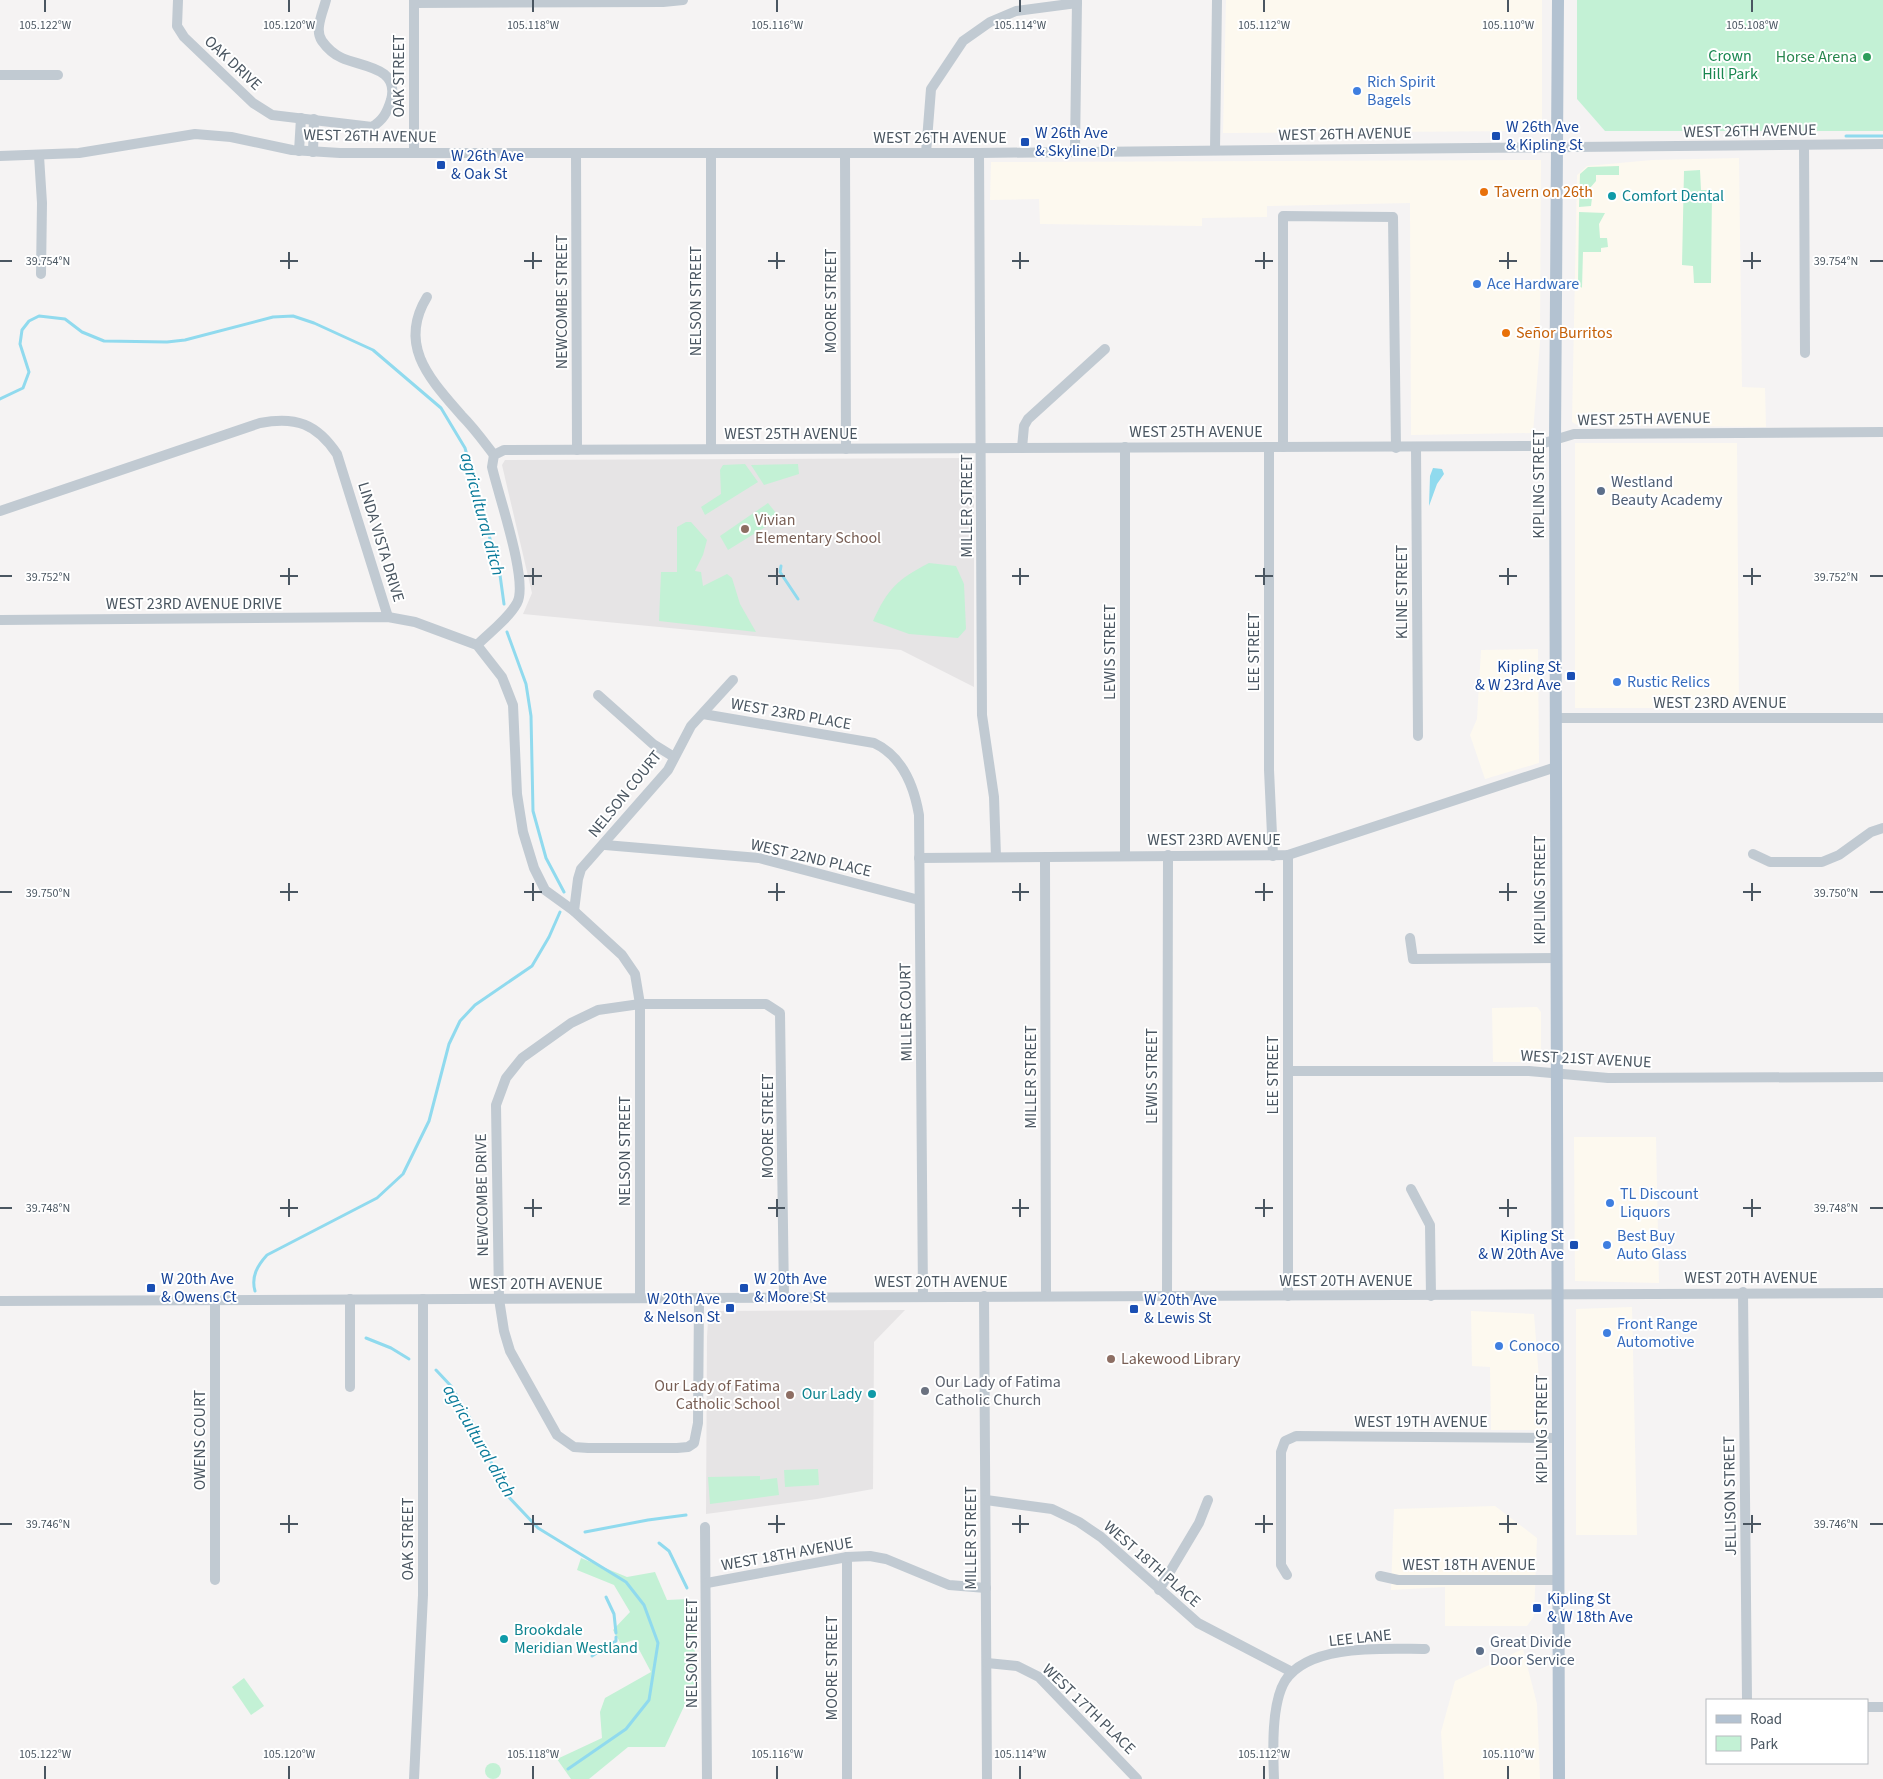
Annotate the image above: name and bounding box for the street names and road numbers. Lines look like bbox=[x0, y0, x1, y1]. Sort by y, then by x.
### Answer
street label: OAK DRIVE bbox=[199, 31, 267, 95]
street label: OAK STREET bbox=[388, 34, 410, 117]
street label: WEST 26TH AVENUE bbox=[1683, 119, 1817, 143]
street label: WEST 26TH AVENUE bbox=[1278, 122, 1412, 146]
street label: WEST 26TH AVENUE bbox=[303, 124, 437, 148]
street label: WEST 26TH AVENUE bbox=[873, 127, 1007, 149]
street label: NEWCOMBE STREET bbox=[551, 234, 573, 369]
street label: NELSON STREET bbox=[685, 245, 707, 356]
street label: MOORE STREET bbox=[820, 248, 842, 353]
street label: WEST 25TH AVENUE bbox=[1577, 407, 1711, 431]
street label: WEST 25TH AVENUE bbox=[1129, 421, 1263, 443]
street label: WEST 25TH AVENUE bbox=[724, 423, 858, 445]
street label: KIPLING STREET bbox=[1528, 429, 1550, 539]
street label: MILLER STREET bbox=[956, 454, 978, 558]
street label: LINDA VISTA DRIVE bbox=[352, 479, 410, 605]
street label: KLINE STREET bbox=[1391, 544, 1413, 639]
street label: WEST 23RD AVENUE DRIVE bbox=[106, 593, 282, 615]
street label: LEWIS STREET bbox=[1099, 604, 1121, 700]
street label: LEE STREET bbox=[1243, 612, 1265, 692]
street label: WEST 23RD AVENUE bbox=[1653, 692, 1787, 714]
street label: WEST 23RD PLACE bbox=[729, 693, 853, 735]
street label: NELSON COURT bbox=[583, 746, 667, 842]
street label: WEST 23RD AVENUE bbox=[1147, 829, 1281, 851]
street label: WEST 22ND PLACE bbox=[748, 833, 874, 883]
street label: KIPLING STREET bbox=[1529, 835, 1551, 945]
street label: MILLER COURT bbox=[894, 962, 918, 1062]
street label: MILLER STREET bbox=[1020, 1025, 1042, 1129]
street label: LEWIS STREET bbox=[1141, 1028, 1163, 1124]
street label: LEE STREET bbox=[1262, 1035, 1284, 1115]
street label: WEST 21ST AVENUE bbox=[1520, 1045, 1652, 1073]
street label: MOORE STREET bbox=[757, 1073, 779, 1178]
street label: NELSON STREET bbox=[614, 1095, 636, 1206]
street label: NEWCOMBE DRIVE bbox=[470, 1133, 494, 1257]
street label: WEST 20TH AVENUE bbox=[1684, 1267, 1818, 1289]
street label: WEST 20TH AVENUE bbox=[1279, 1270, 1413, 1292]
street label: WEST 20TH AVENUE bbox=[874, 1271, 1008, 1293]
street label: WEST 20TH AVENUE bbox=[469, 1273, 603, 1295]
street label: KIPLING STREET bbox=[1531, 1374, 1553, 1484]
street label: OWENS COURT bbox=[189, 1389, 211, 1490]
street label: WEST 19TH AVENUE bbox=[1354, 1411, 1488, 1433]
street label: JELLISON STREET bbox=[1718, 1435, 1742, 1556]
street label: MILLER STREET bbox=[960, 1486, 982, 1590]
street label: OAK STREET bbox=[397, 1497, 419, 1580]
street label: WEST 18TH PLACE bbox=[1099, 1516, 1205, 1612]
street label: WEST 18TH AVENUE bbox=[719, 1532, 855, 1576]
street label: WEST 18TH AVENUE bbox=[1402, 1554, 1536, 1576]
street label: NELSON STREET bbox=[681, 1597, 703, 1708]
street label: MOORE STREET bbox=[821, 1615, 843, 1720]
street label: LEE LANE bbox=[1327, 1624, 1393, 1652]
street label: WEST 17TH PLACE bbox=[1037, 1659, 1141, 1759]

